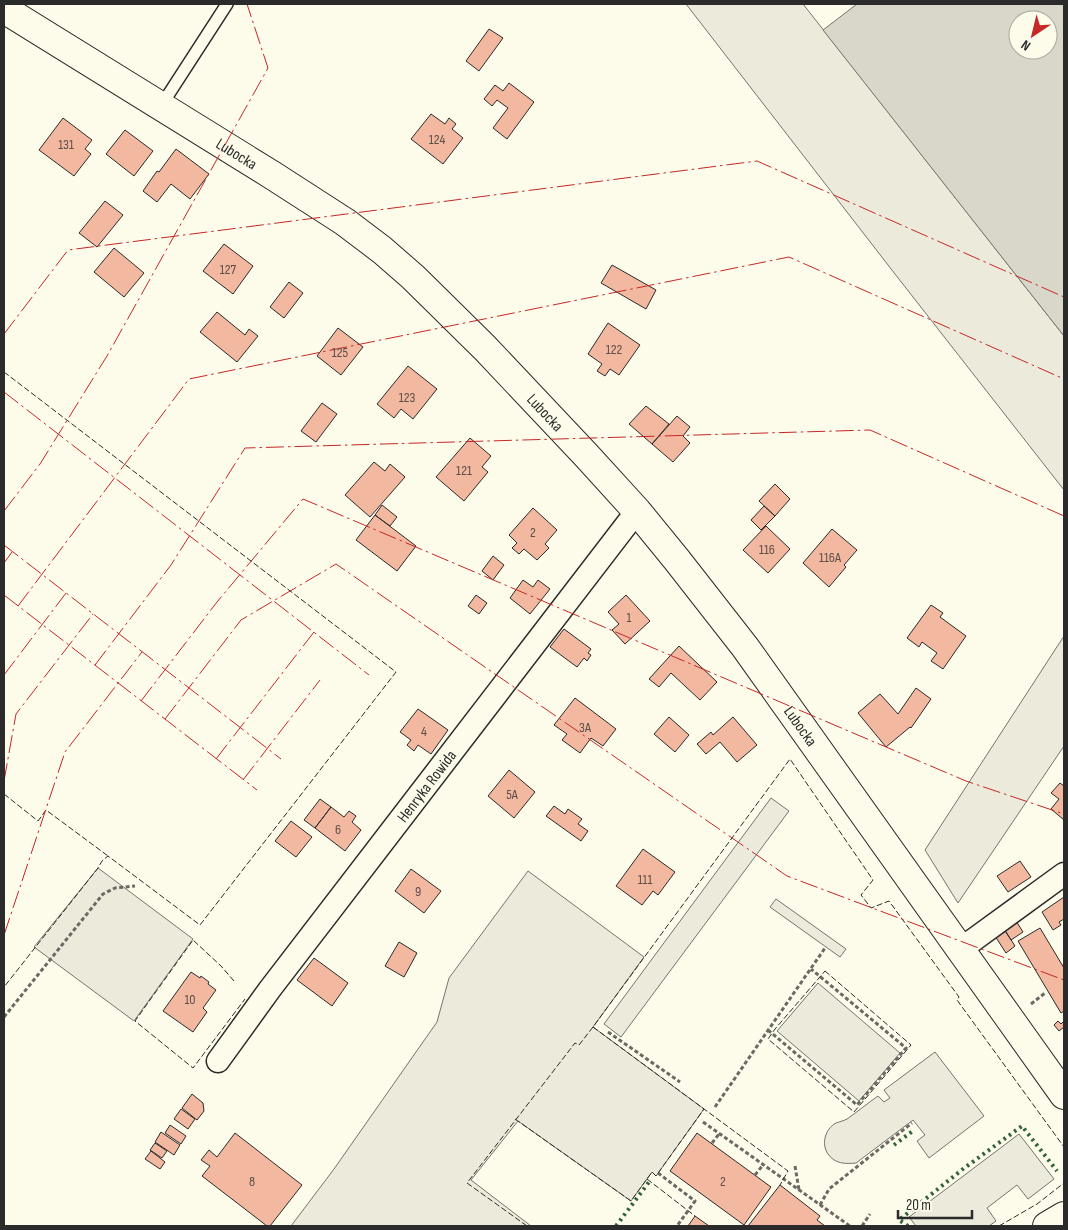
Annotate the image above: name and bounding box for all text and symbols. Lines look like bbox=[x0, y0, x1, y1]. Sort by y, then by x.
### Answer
north arrow bbox=[1008, 10, 1058, 60]
text: N bbox=[1018, 36, 1034, 54]
house number: 124 bbox=[429, 131, 445, 148]
street label: Lubocka bbox=[212, 135, 260, 174]
house number: 131 bbox=[58, 136, 74, 153]
house number: 127 bbox=[220, 261, 237, 278]
house number: 122 bbox=[606, 341, 623, 358]
house number: 125 bbox=[332, 344, 349, 361]
house number: 123 bbox=[399, 389, 415, 406]
street label: Lubocka bbox=[522, 391, 567, 436]
house number: 121 bbox=[456, 462, 472, 479]
house number: 2 bbox=[530, 524, 536, 541]
house number: 116 bbox=[759, 541, 775, 558]
house number: 116A bbox=[819, 549, 842, 566]
house number: 1 bbox=[627, 609, 632, 626]
street label: Lubocka bbox=[779, 703, 821, 750]
house number: 3A bbox=[579, 719, 592, 736]
house number: 4 bbox=[421, 723, 427, 740]
street label: Henryka Rowida bbox=[394, 747, 461, 827]
house number: 5A bbox=[506, 786, 519, 803]
house number: 6 bbox=[335, 821, 341, 838]
house number: 111 bbox=[638, 871, 652, 888]
house number: 9 bbox=[415, 883, 421, 900]
house number: 10 bbox=[184, 991, 196, 1008]
house number: 8 bbox=[249, 1173, 255, 1190]
house number: 2 bbox=[720, 1173, 726, 1190]
scale bar bbox=[898, 1188, 972, 1220]
text: 20 m bbox=[906, 1196, 931, 1215]

